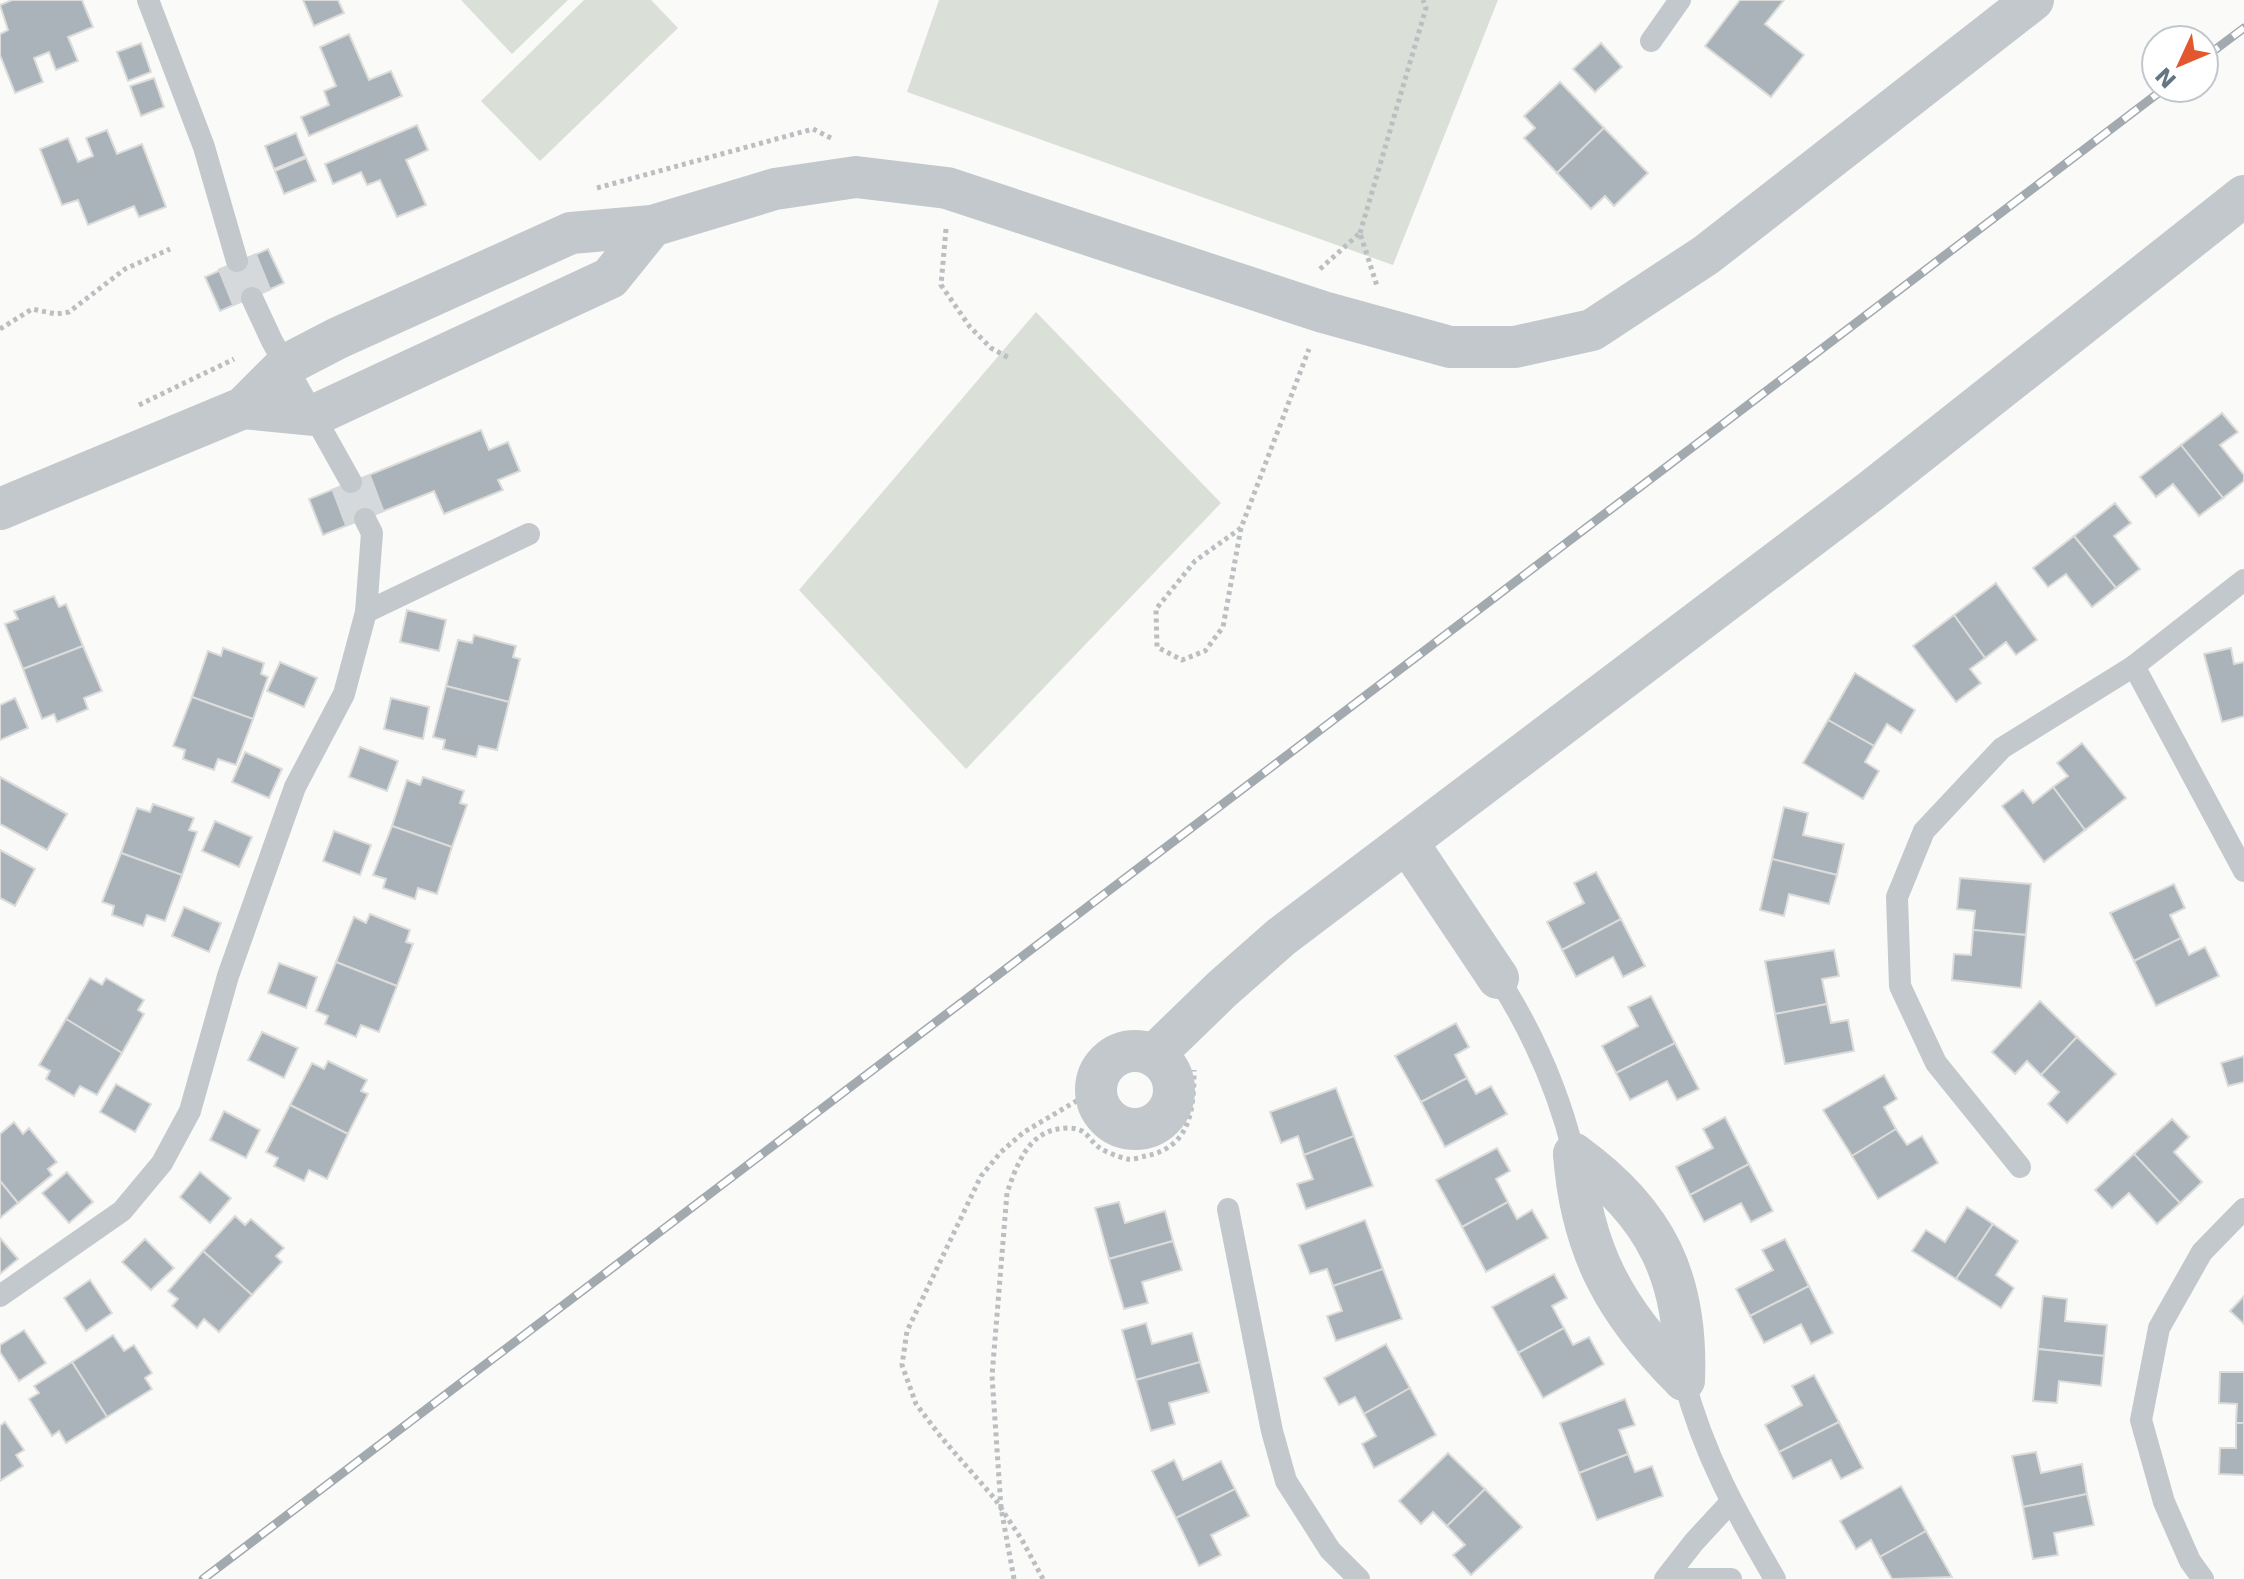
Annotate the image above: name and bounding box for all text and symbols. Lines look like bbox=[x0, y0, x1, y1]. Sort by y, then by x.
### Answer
north arrow bbox=[2140, 24, 2220, 104]
text: N bbox=[2151, 62, 2181, 93]

